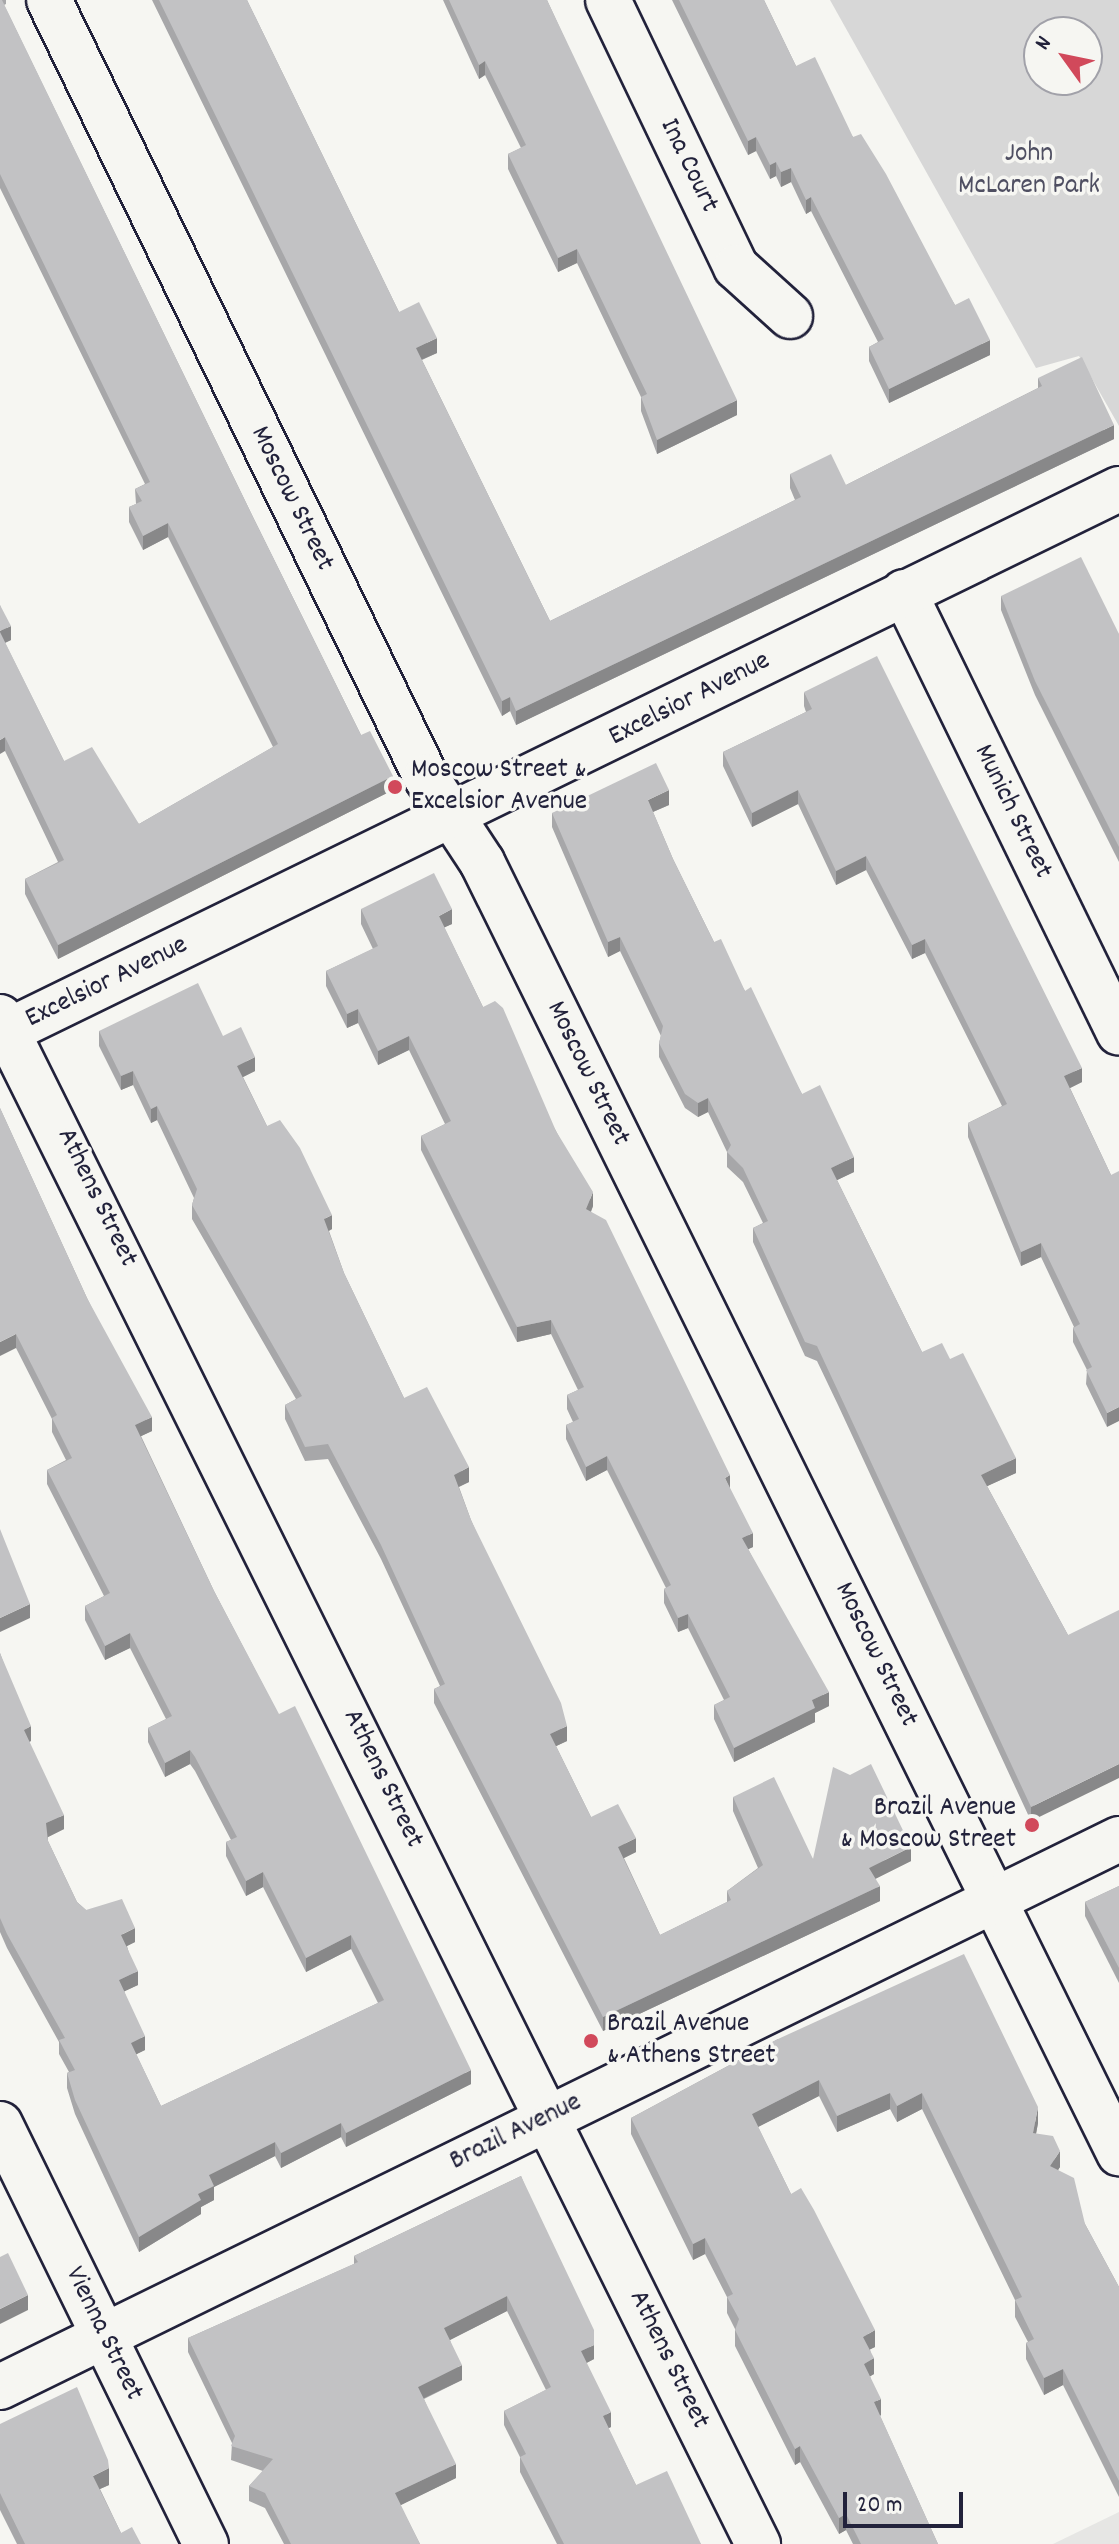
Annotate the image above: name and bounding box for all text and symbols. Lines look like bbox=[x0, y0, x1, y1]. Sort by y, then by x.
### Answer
north arrow bbox=[1023, 16, 1103, 96]
text: N bbox=[1028, 31, 1060, 57]
street label: Ina Court bbox=[651, 114, 725, 218]
park label: John McLaren Park bbox=[958, 138, 1100, 204]
street label: Moscow Street bbox=[242, 421, 340, 577]
street label: Excelsior Avenue bbox=[604, 645, 776, 755]
street label: Munich Street bbox=[965, 739, 1059, 885]
place label: Moscow Street & Excelsior Avenue bbox=[411, 754, 587, 820]
marker: Moscow Street & Excelsior Avenue bbox=[386, 778, 404, 796]
street label: Excelsior Avenue bbox=[20, 929, 194, 1037]
street label: Moscow Street bbox=[538, 996, 636, 1152]
street label: Athens Street bbox=[48, 1123, 144, 1273]
street label: Moscow Street bbox=[826, 1577, 924, 1733]
street label: Athens Street bbox=[334, 1704, 430, 1854]
place label: Brazil Avenue & Moscow Street bbox=[840, 1792, 1016, 1858]
marker: Brazil Avenue & Moscow Street bbox=[1023, 1816, 1041, 1834]
place label: Brazil Avenue & Athens Street bbox=[607, 2008, 776, 2074]
marker: Brazil Avenue & Athens Street bbox=[582, 2032, 600, 2050]
street label: Brazil Avenue bbox=[445, 2087, 587, 2179]
street label: Vienna Street bbox=[56, 2262, 150, 2406]
street label: Athens Street bbox=[620, 2285, 716, 2435]
scale bar bbox=[847, 2476, 967, 2526]
text: 20 m bbox=[857, 2489, 903, 2523]

